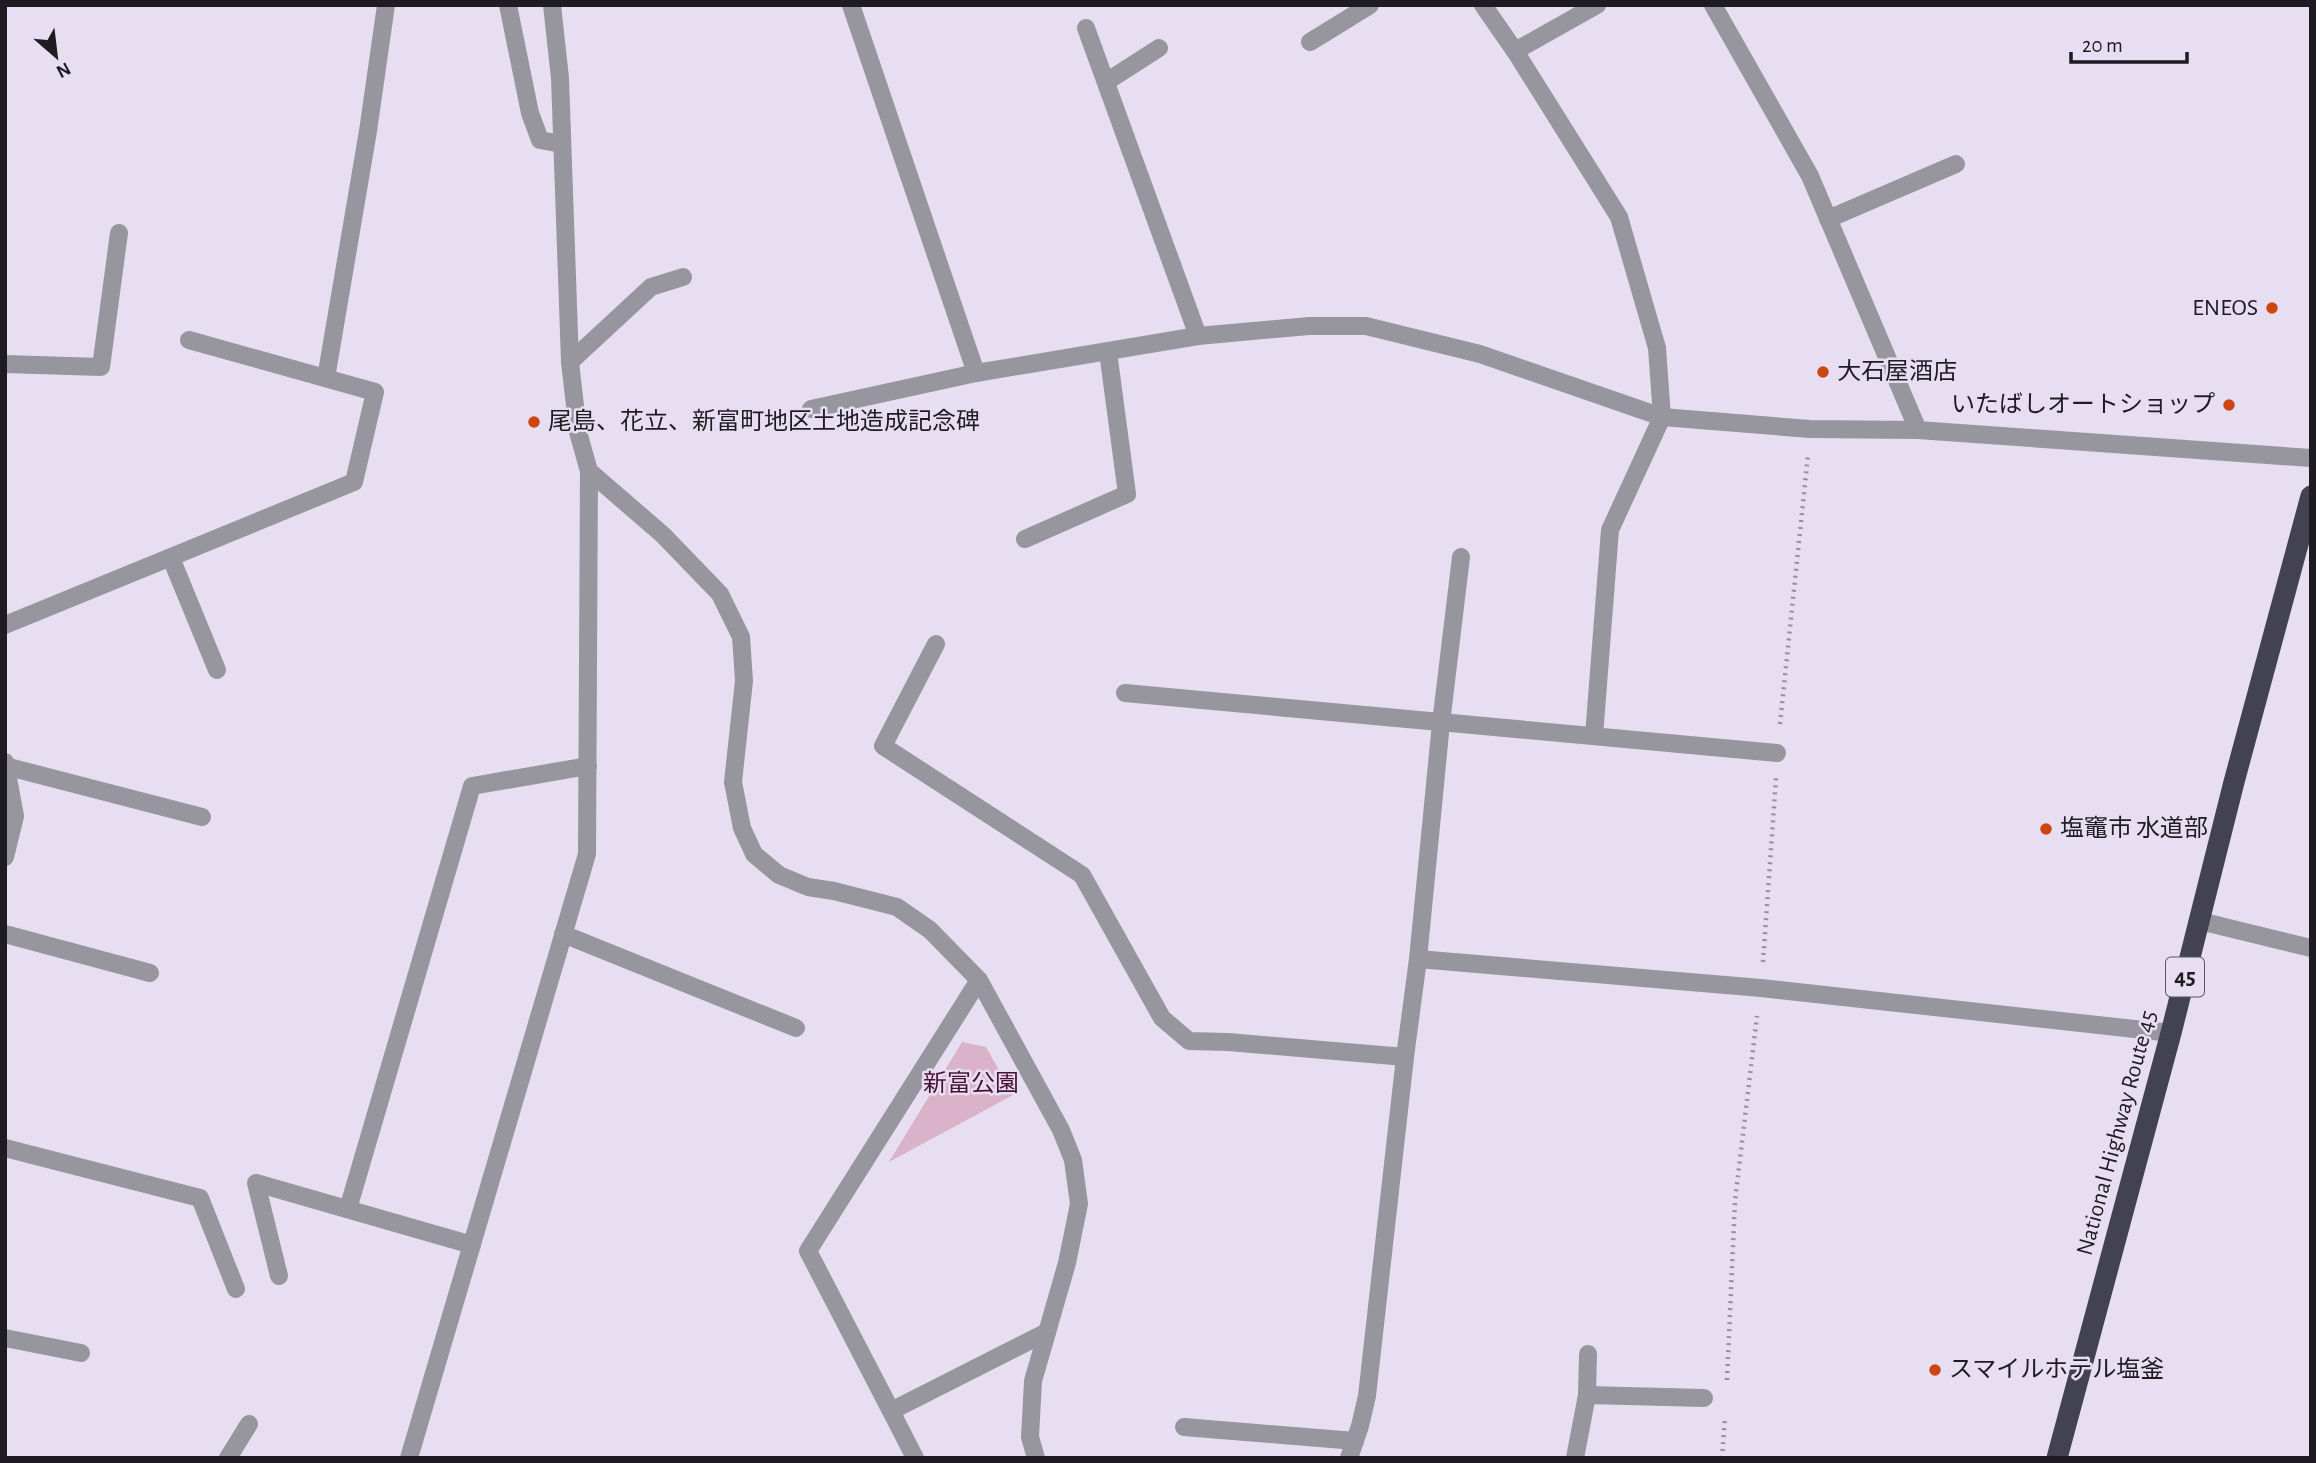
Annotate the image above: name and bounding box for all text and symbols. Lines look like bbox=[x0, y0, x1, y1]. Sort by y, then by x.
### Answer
north arrow bbox=[21, 21, 91, 91]
scale bar bbox=[2071, 21, 2186, 65]
text: 20 m bbox=[2082, 35, 2123, 56]
text: N bbox=[53, 58, 74, 81]
place label: ENEOS bbox=[2192, 296, 2258, 320]
marker: ENEOS bbox=[2264, 300, 2280, 316]
place label: 大石屋酒店 bbox=[1837, 358, 1957, 384]
marker: 大石屋酒店 bbox=[1815, 364, 1831, 380]
place label: いたばしオートショップ bbox=[1951, 392, 2215, 417]
marker: いたばしオートショップ bbox=[2221, 397, 2237, 413]
place label: 尾島、花立、新富町地区土地造成記念碑 bbox=[548, 408, 980, 434]
marker: 尾島、花立、新富町地区土地造成記念碑 bbox=[526, 414, 542, 430]
place label: 塩竈市 水道部 bbox=[2060, 815, 2208, 841]
marker: 塩竈市 水道部 bbox=[2038, 821, 2054, 837]
road number: 45 bbox=[2166, 958, 2204, 996]
street label: National Highway Route 45 bbox=[2073, 1008, 2161, 1258]
park label: 新富公園 bbox=[923, 1070, 1019, 1096]
place label: スマイルホテル塩釜 bbox=[1949, 1356, 2164, 1382]
marker: スマイルホテル塩釜 bbox=[1927, 1362, 1943, 1378]

